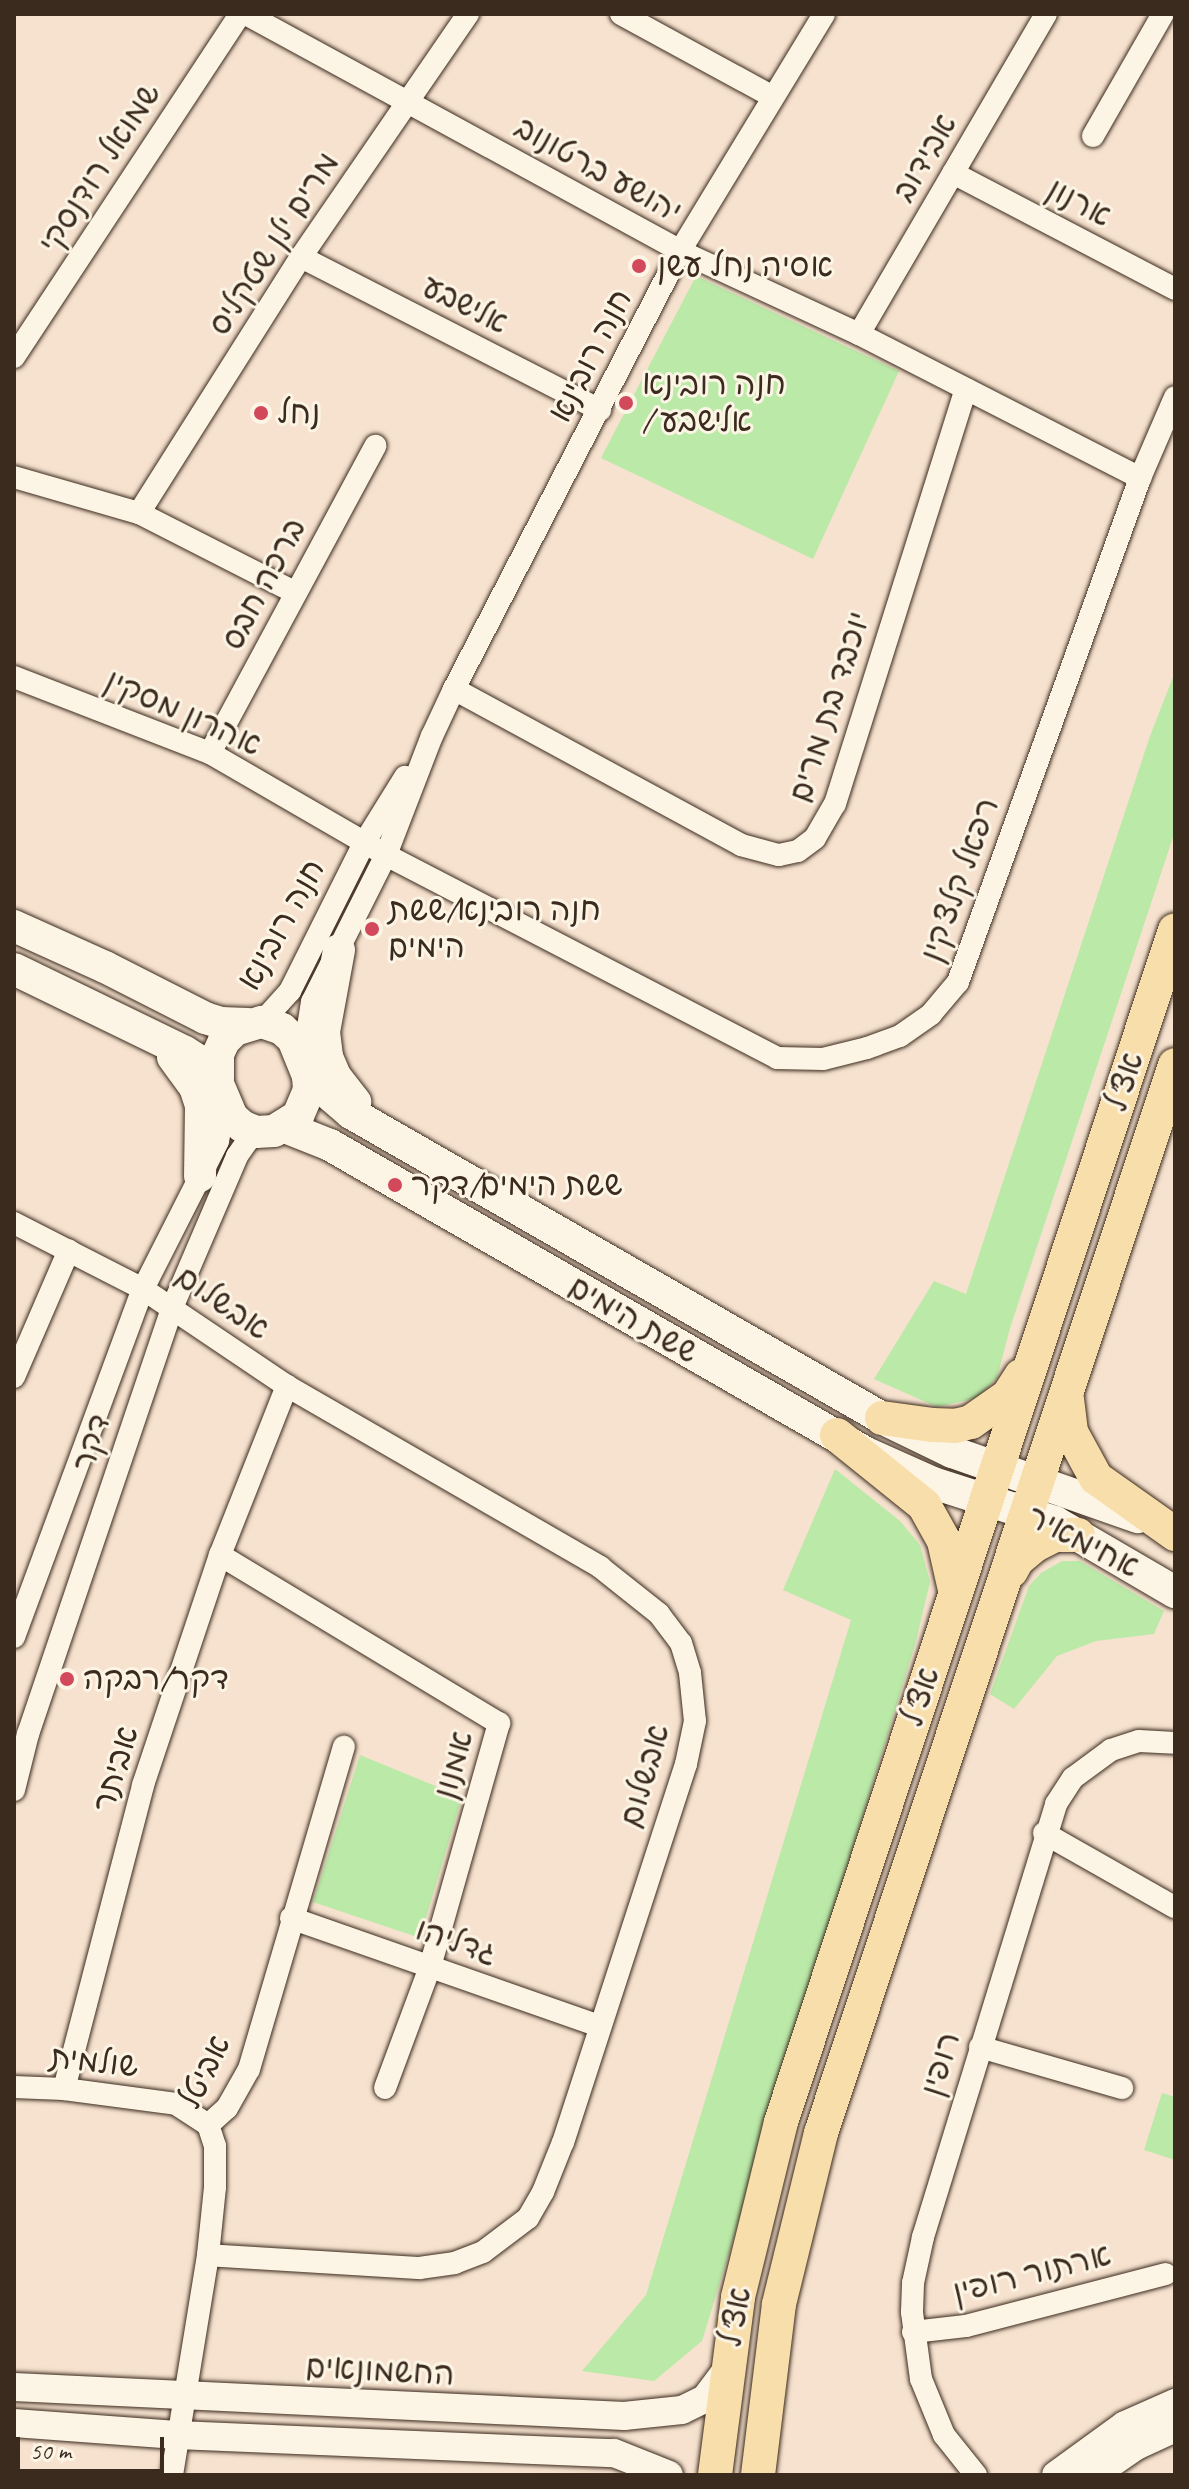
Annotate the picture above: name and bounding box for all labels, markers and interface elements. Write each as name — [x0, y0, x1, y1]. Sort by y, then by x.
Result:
street label: שמואל רודנסקי — [31, 76, 169, 260]
street label: אבידוב — [885, 107, 965, 209]
street label: יהושע ברטונוב — [508, 108, 688, 232]
street label: מרים ילן שטקליס — [200, 145, 348, 343]
street label: ארנון — [1040, 170, 1118, 236]
place label: אסיה נחל עשן — [657, 247, 833, 285]
marker: אסיה נחל עשן — [628, 255, 650, 277]
street label: אלישבע — [416, 267, 514, 343]
street label: חנה רובינא — [541, 283, 641, 429]
place label: חנה רובינא / אלישבע — [642, 366, 786, 441]
place label: נחל — [277, 394, 320, 432]
marker: חנה רובינא / אלישבע — [617, 394, 635, 412]
marker: נחל — [252, 404, 270, 422]
street label: ברכה חבס — [213, 512, 315, 656]
street label: יוכבד בת מרים — [781, 607, 879, 807]
street label: אהרון מסקין — [99, 661, 267, 765]
street label: רפאל קלצ'קין — [913, 793, 1007, 967]
street label: חנה רובינא — [230, 853, 334, 997]
place label: חנה רובינא/ששת הימים — [388, 892, 601, 967]
marker: חנה רובינא/ששת הימים — [363, 920, 381, 938]
street label: אצ"ל — [1097, 1048, 1153, 1116]
place label: ששת הימים/דקר — [411, 1166, 623, 1204]
marker: ששת הימים/דקר — [386, 1176, 404, 1194]
street label: אבשלום — [167, 1258, 277, 1348]
street label: ששת הימים — [562, 1268, 704, 1372]
street label: דקר — [64, 1409, 120, 1477]
street label: אחימאיר — [1020, 1497, 1146, 1587]
place label: דקר/רבקה — [83, 1660, 229, 1698]
street label: אצ"ל — [893, 1663, 949, 1731]
marker: דקר/רבקה — [58, 1670, 76, 1688]
street label: אבשלום — [612, 1720, 678, 1832]
street label: אביתר — [85, 1721, 147, 1817]
street label: אמנון — [426, 1726, 482, 1804]
street label: גדליהו — [410, 1910, 502, 1974]
street label: רופין — [913, 2027, 969, 2101]
street label: אביטל — [171, 2029, 239, 2115]
street label: שולמית — [48, 2038, 140, 2086]
street label: ארתור רופין — [949, 2236, 1115, 2312]
street label: אצ"ל — [712, 2284, 760, 2350]
street label: החשמונאים — [305, 2348, 455, 2394]
scale bar — [20, 2421, 168, 2471]
text: 50 m — [30, 2436, 71, 2466]

